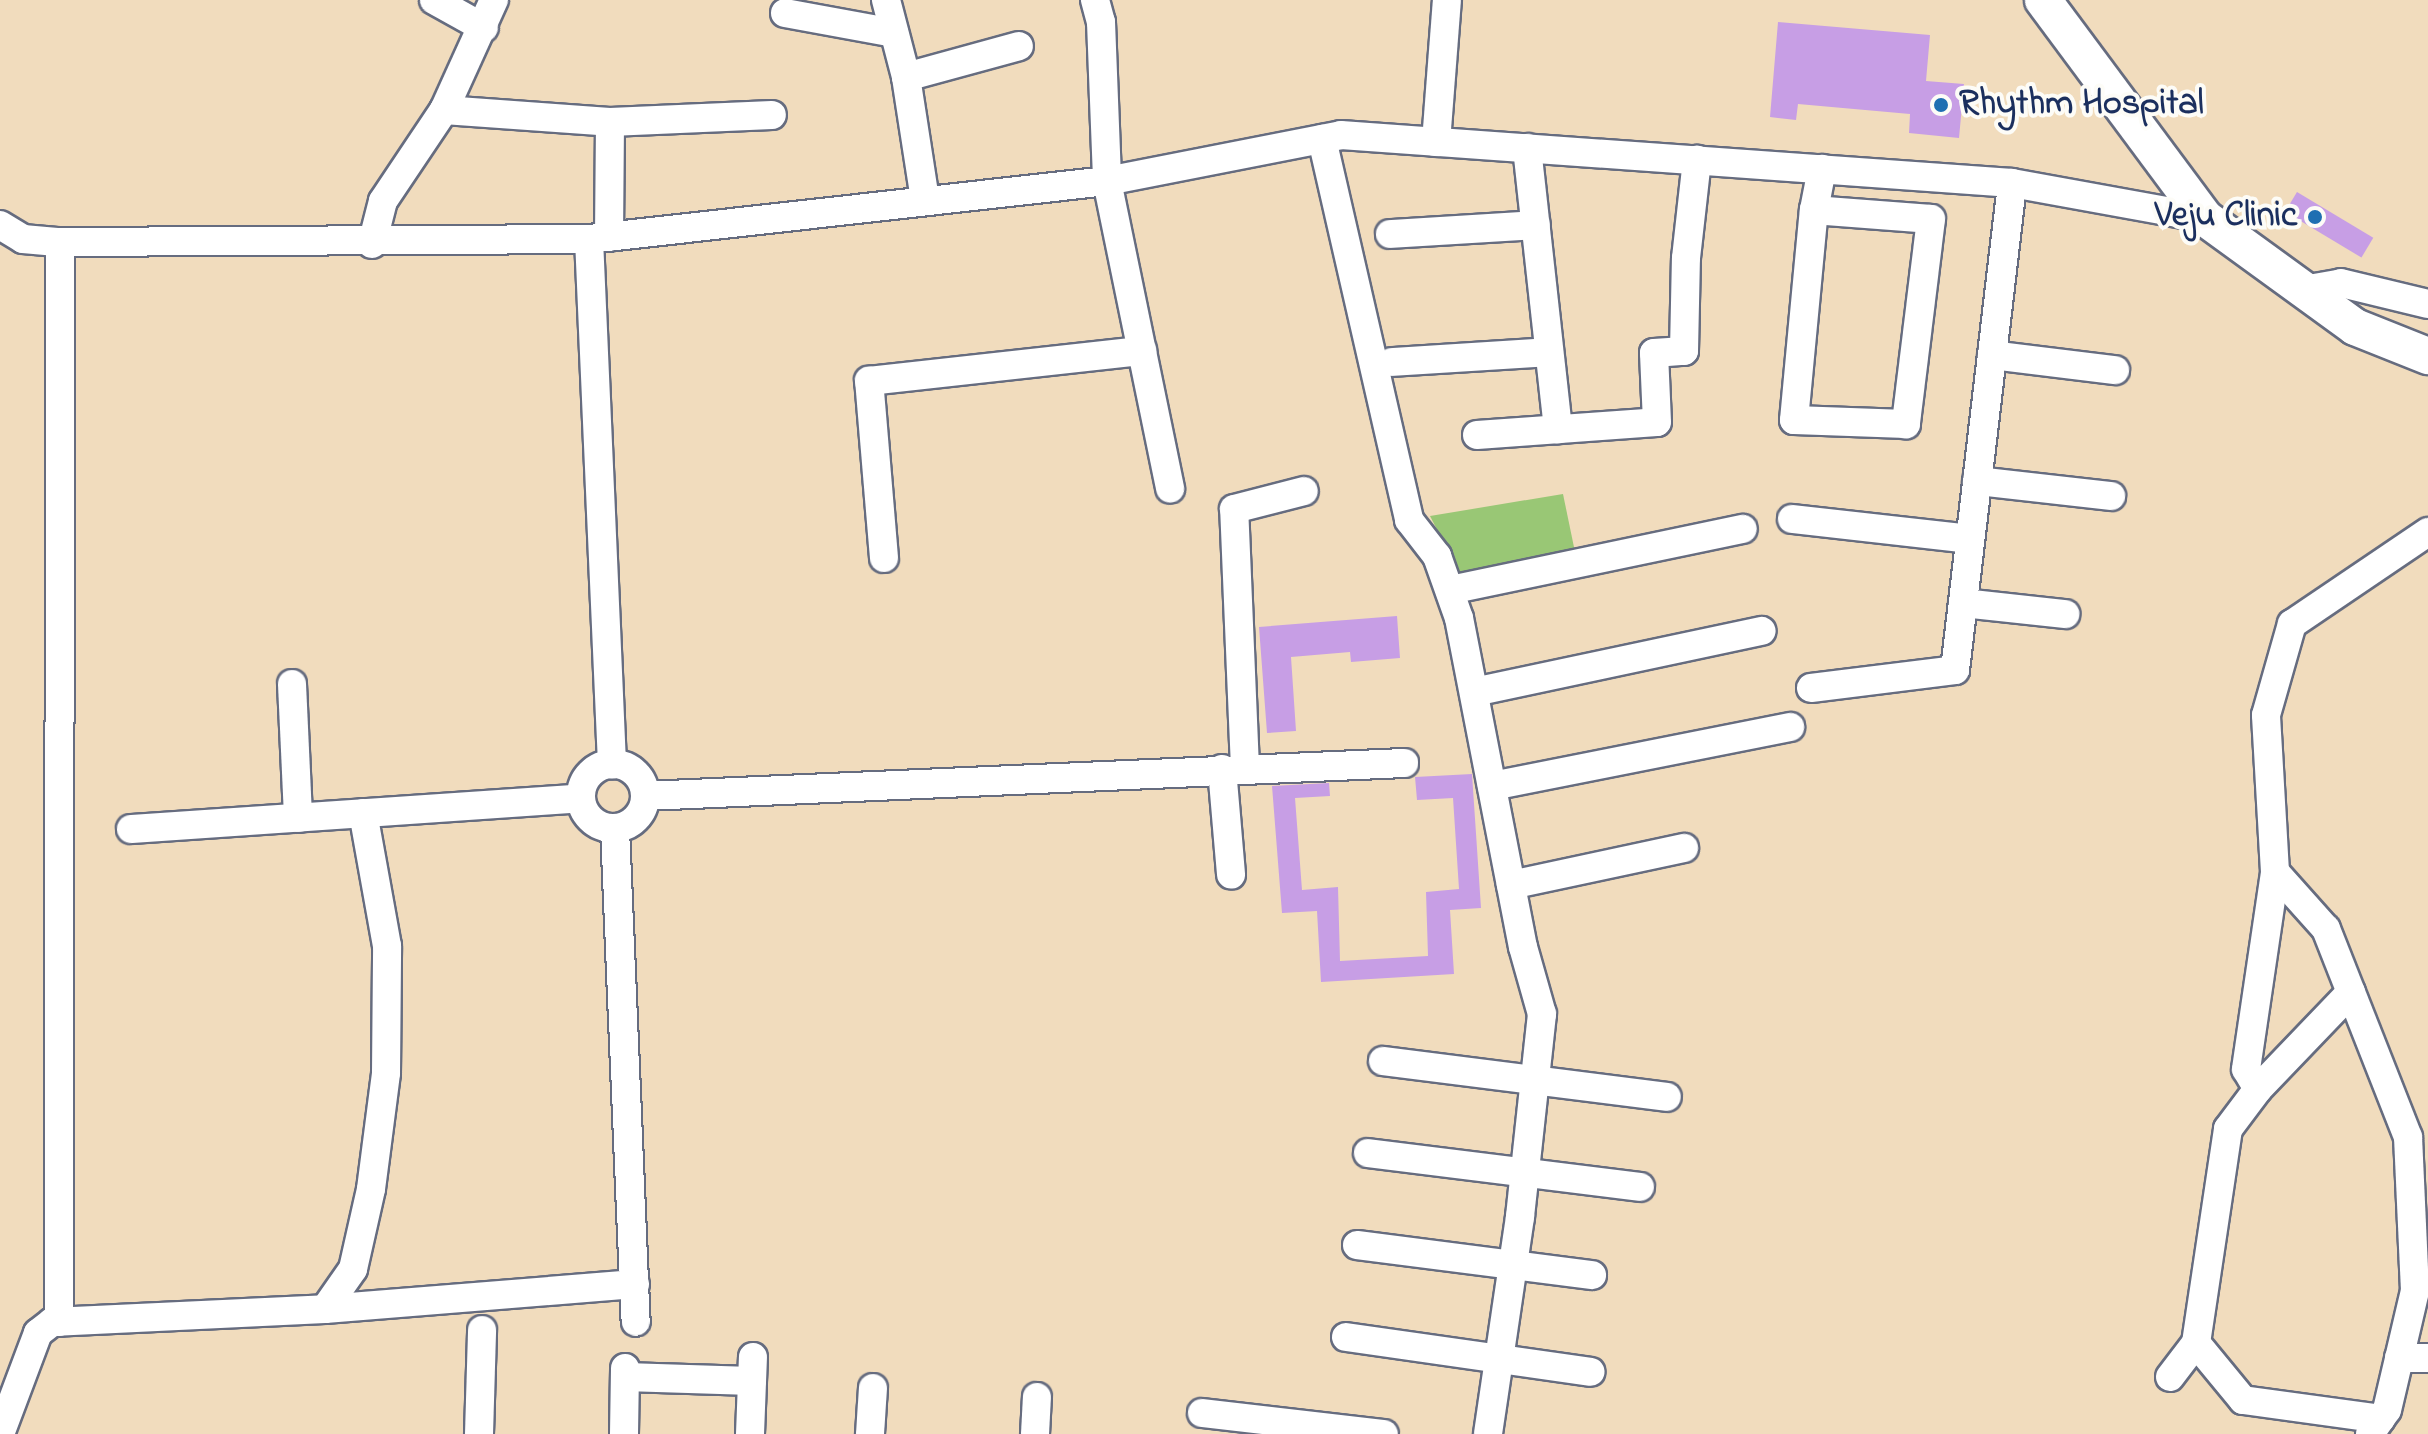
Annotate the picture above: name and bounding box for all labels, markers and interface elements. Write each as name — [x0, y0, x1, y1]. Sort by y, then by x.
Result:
place label: Rhythm Hospital — [1959, 83, 2204, 127]
marker: Rhythm Hospital — [1930, 94, 1952, 116]
place label: Veju Clinic — [2155, 195, 2297, 239]
marker: Veju Clinic — [2304, 206, 2326, 228]

